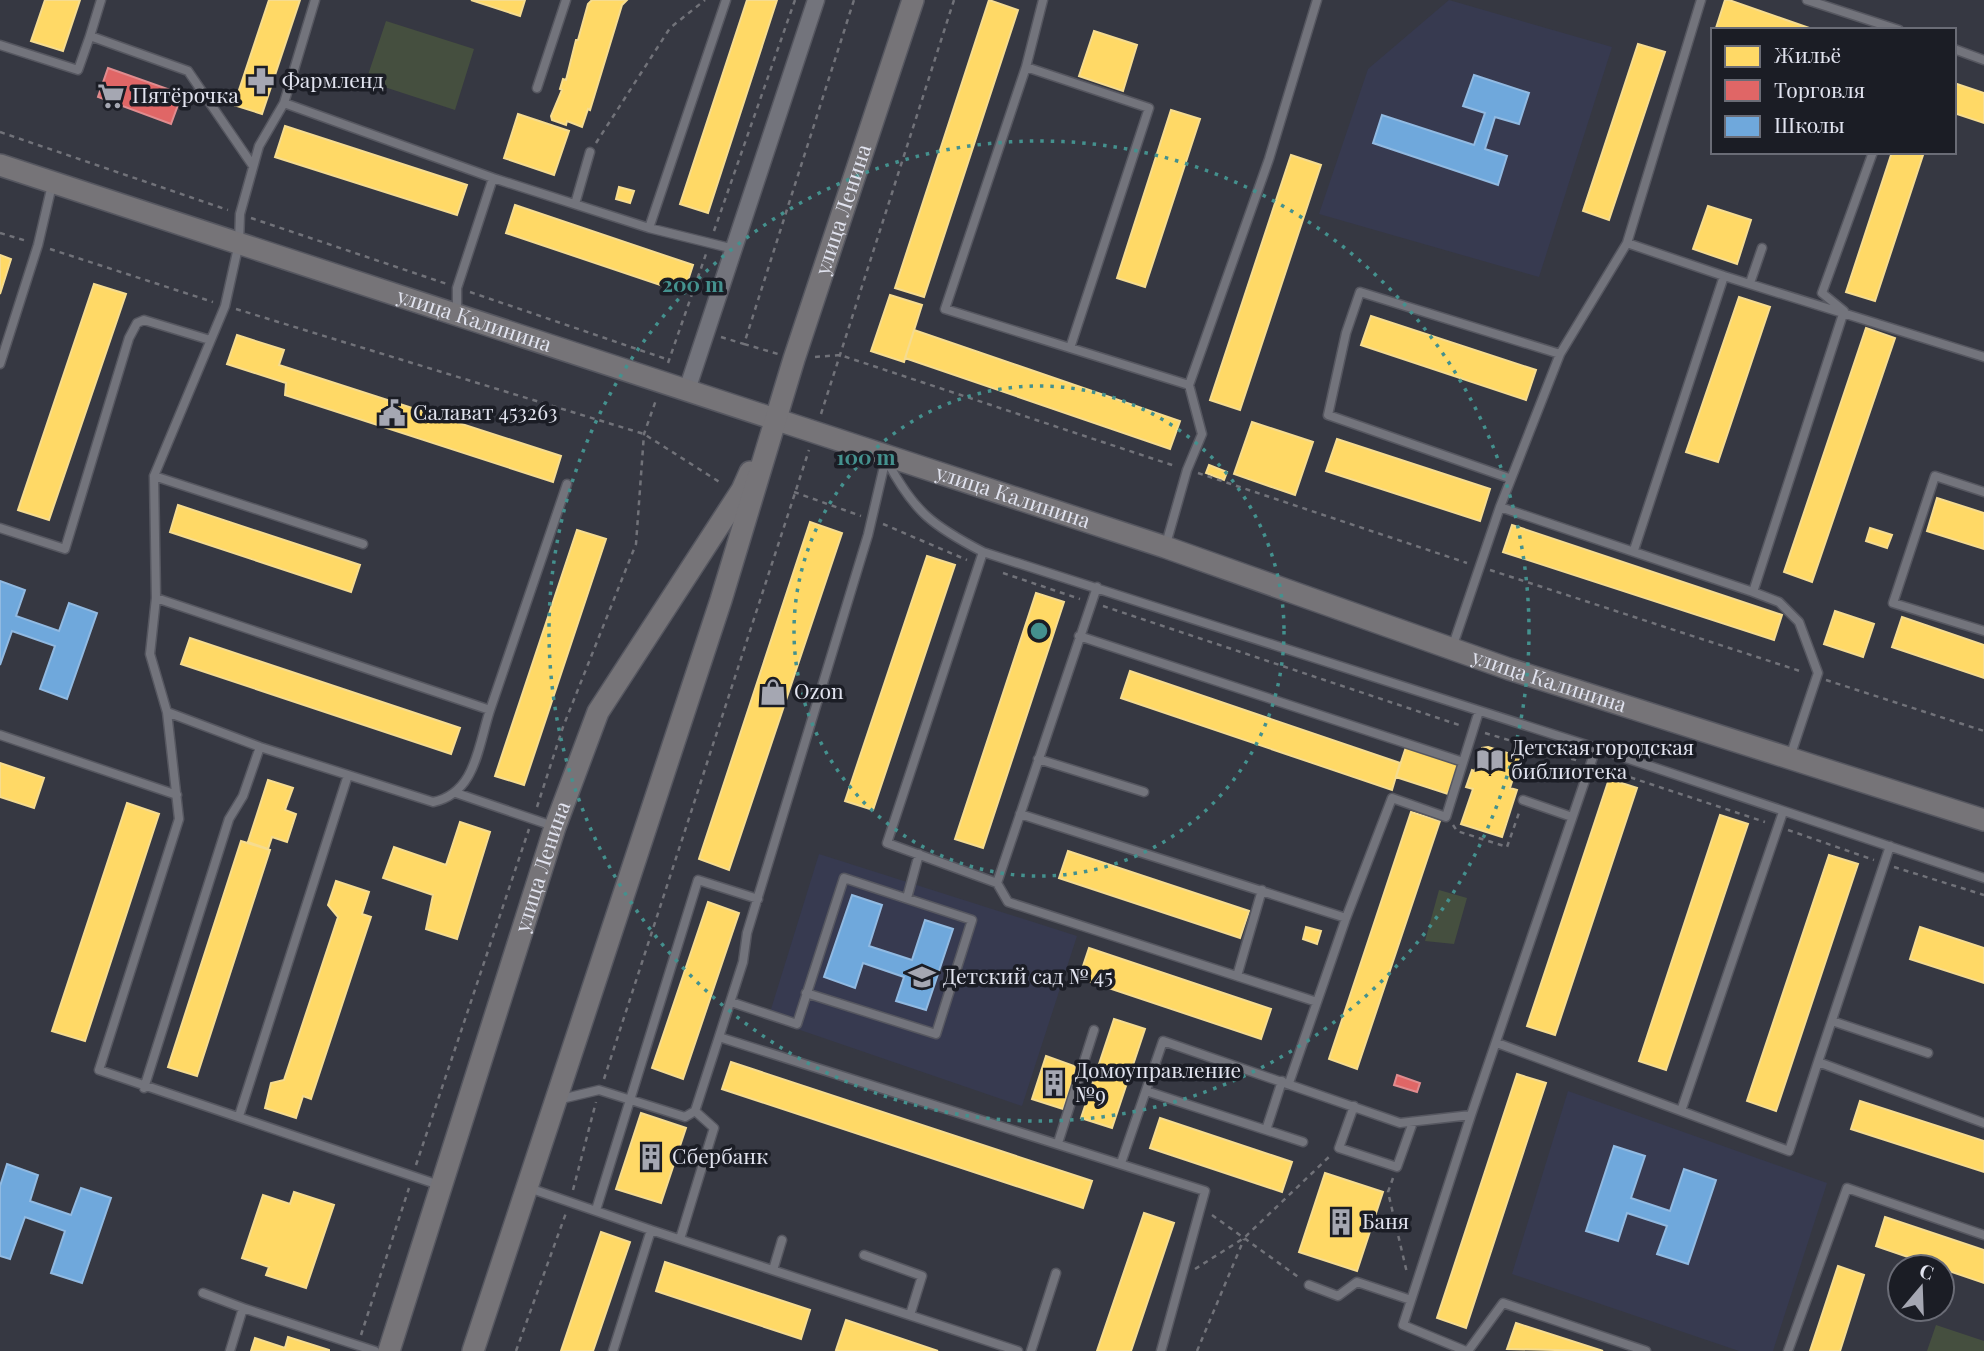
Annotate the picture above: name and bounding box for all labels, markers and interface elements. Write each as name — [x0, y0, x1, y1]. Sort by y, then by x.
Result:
legend — [1711, 28, 1956, 154]
text: Жильё — [1774, 40, 1841, 68]
place label: Фармленд — [282, 65, 384, 93]
pharmacy icon: Фармленд — [246, 66, 276, 96]
text: Торговля — [1774, 75, 1865, 103]
place label: Пятёрочка — [132, 80, 239, 108]
supermarket icon: Пятёрочка — [96, 81, 126, 111]
text: Школы — [1774, 110, 1845, 138]
street label: улица Ленина — [807, 140, 876, 279]
text: 200 m — [662, 269, 724, 297]
street label: улица Калинина — [393, 280, 556, 357]
place label: Салават 453263 — [413, 397, 557, 425]
public building icon: Салават 453263 — [377, 398, 407, 428]
text: 100 m — [836, 442, 896, 470]
street label: улица Калинина — [932, 457, 1095, 534]
centre of rings — [1027, 619, 1051, 643]
street label: улица Калинина — [1468, 641, 1631, 718]
place label: Ozon — [794, 676, 844, 704]
shop icon: Ozon — [758, 677, 788, 707]
place label: Детская городская библиотека — [1511, 732, 1694, 784]
library icon: Детская городская библиотека — [1475, 745, 1505, 775]
street label: улица Ленина — [506, 796, 576, 936]
place label: Детский сад № 45 — [943, 961, 1113, 989]
school or university icon: Детский сад № 45 — [907, 962, 937, 992]
place label: Домоуправление №9 — [1075, 1055, 1241, 1107]
building icon: Домоуправление №9 — [1039, 1068, 1069, 1098]
place label: Сбербанк — [672, 1141, 768, 1169]
building icon: Сбербанк — [636, 1142, 666, 1172]
place label: Баня — [1362, 1206, 1409, 1234]
building icon: Баня — [1326, 1207, 1356, 1237]
north arrow — [1886, 1253, 1956, 1323]
text: С — [1916, 1257, 1937, 1285]

